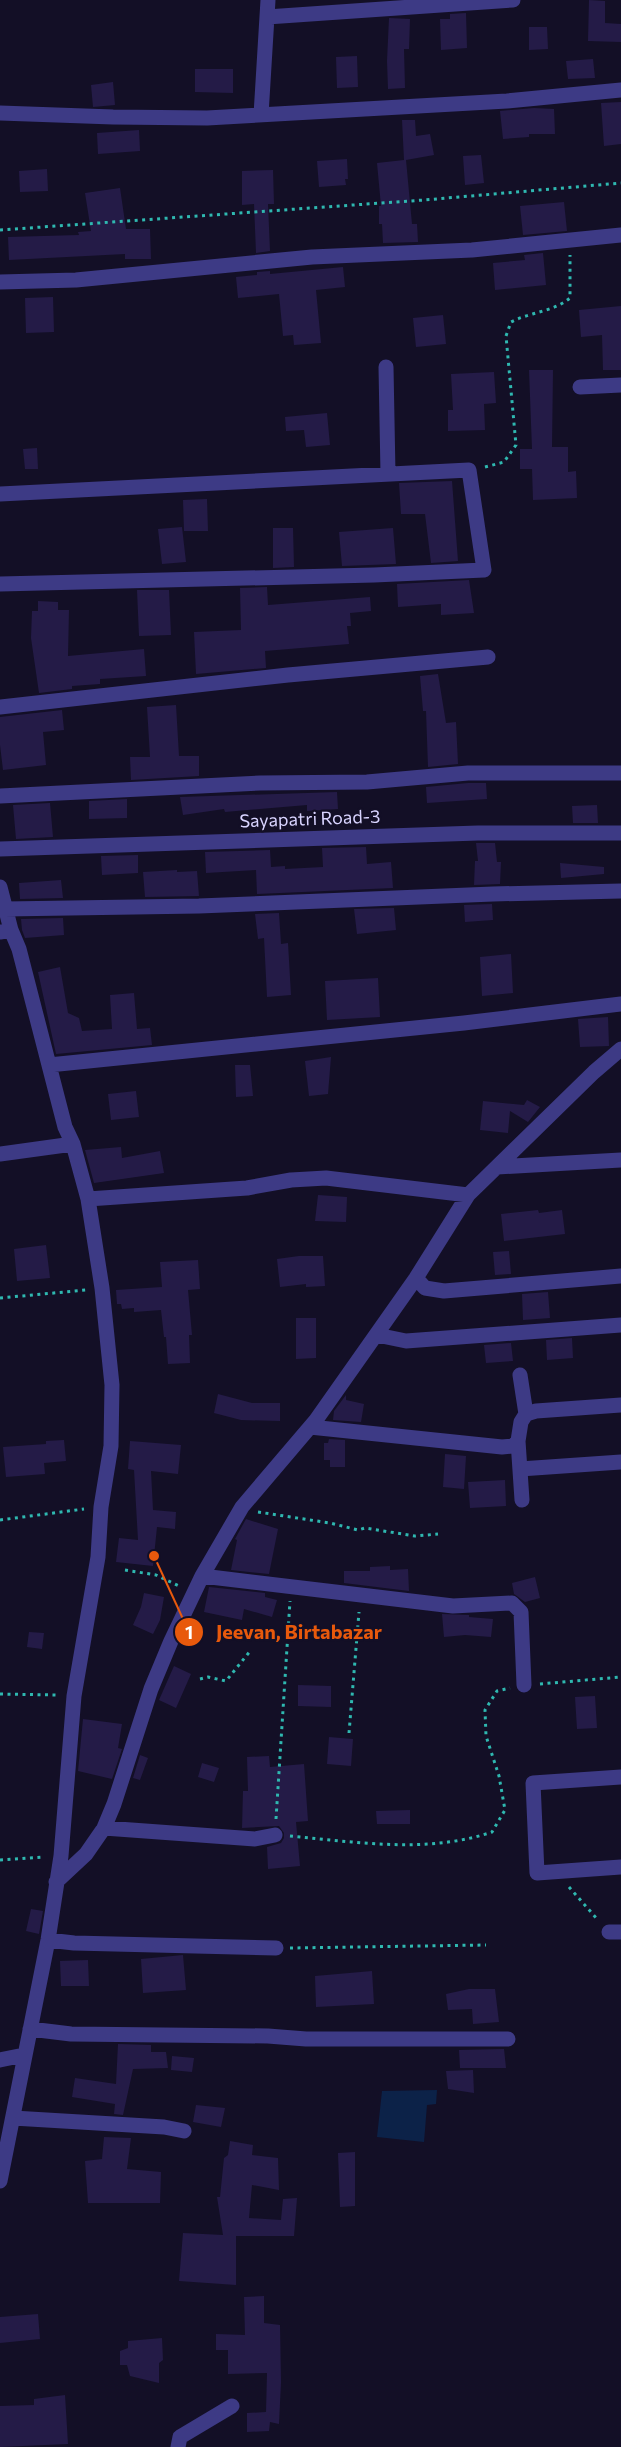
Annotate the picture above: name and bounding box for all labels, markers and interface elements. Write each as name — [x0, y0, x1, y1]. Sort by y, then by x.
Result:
street label: Sayapatri Road-3 — [239, 805, 381, 831]
callout: Jeevan, Birtabazar — [174, 1613, 395, 1651]
text: Jeevan, Birtabazar — [216, 1619, 382, 1643]
text: 1 — [185, 1621, 193, 1643]

